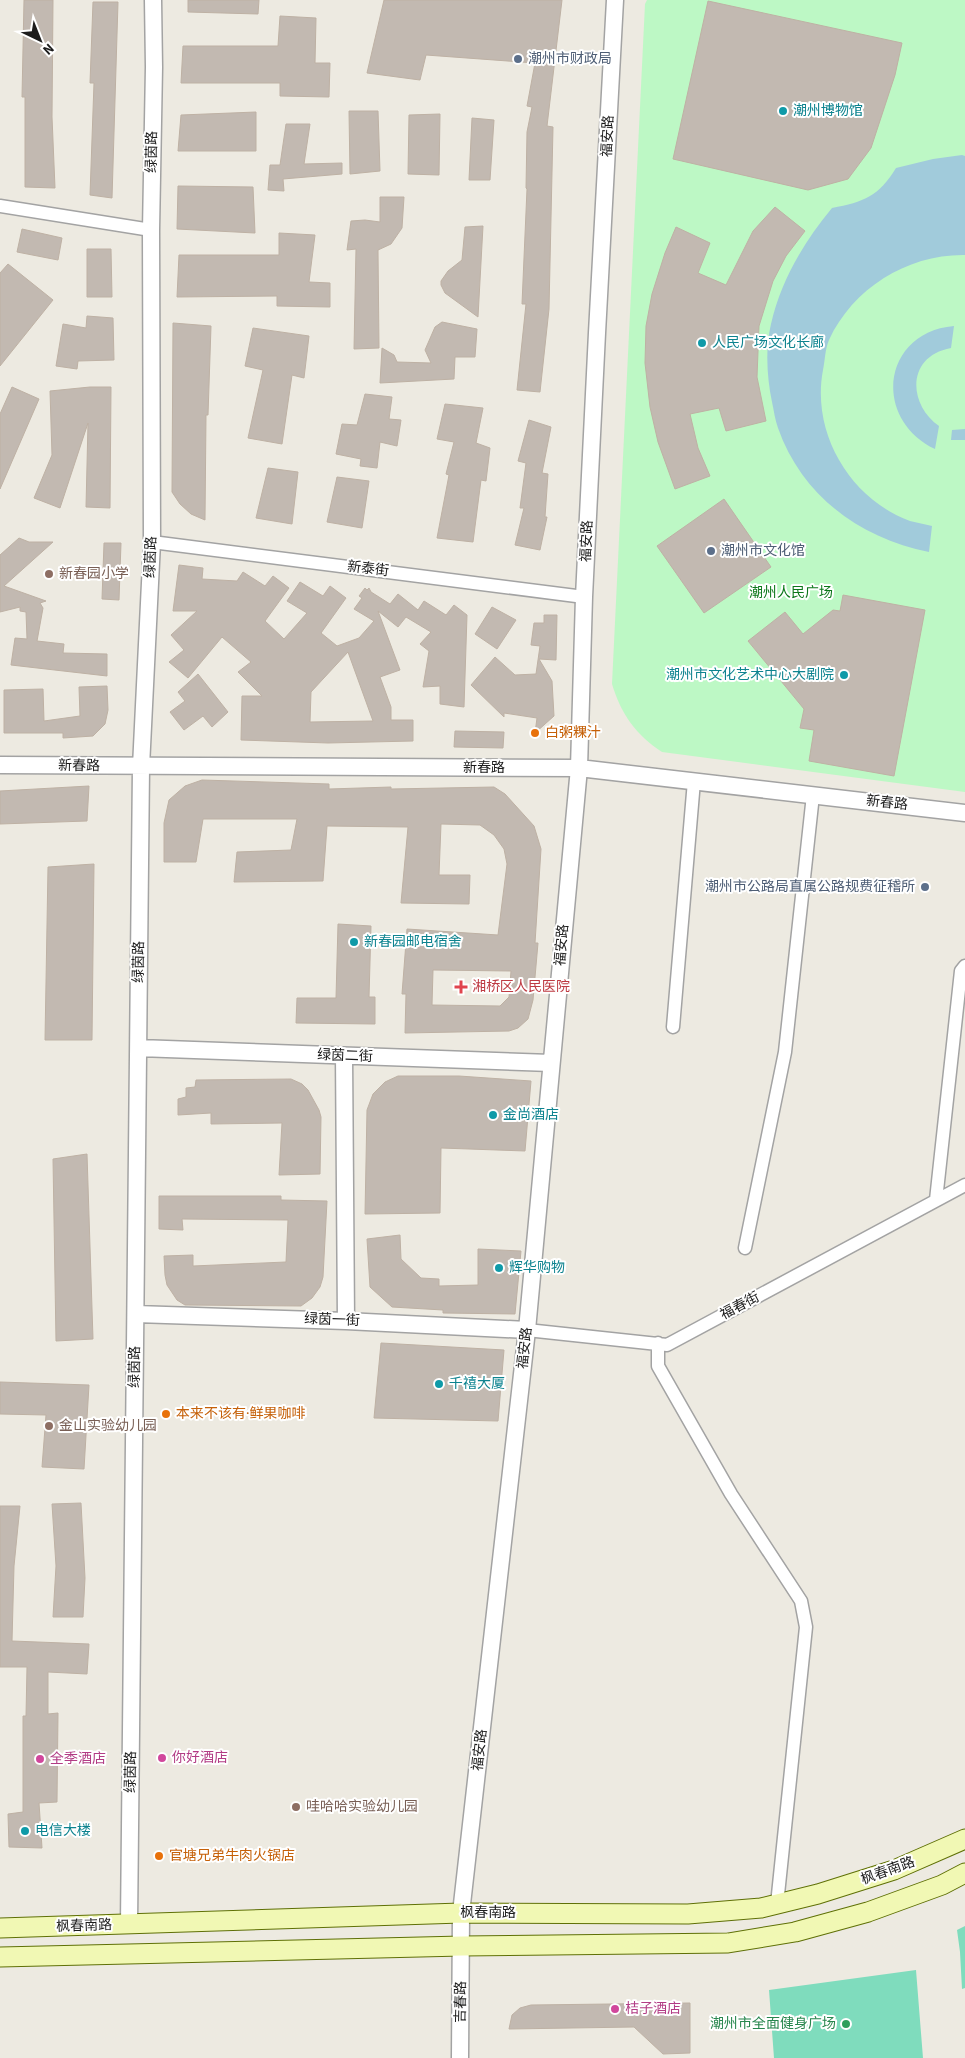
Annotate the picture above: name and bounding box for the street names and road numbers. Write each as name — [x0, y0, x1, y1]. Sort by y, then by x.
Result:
street label: 福安路 — [597, 115, 619, 157]
street label: 绿茵路 — [142, 131, 162, 173]
street label: 福安路 — [576, 520, 598, 562]
street label: 绿茵路 — [140, 536, 162, 578]
street label: 新泰街 — [346, 557, 390, 581]
street label: 新春路 — [58, 756, 100, 776]
street label: 新春路 — [463, 758, 505, 778]
street label: 新春路 — [865, 791, 909, 815]
street label: 福安路 — [550, 923, 574, 967]
street label: 绿茵路 — [129, 941, 149, 983]
street label: 绿茵二街 — [317, 1045, 373, 1067]
street label: 福春街 — [717, 1287, 763, 1325]
street label: 绿茵一街 — [304, 1309, 360, 1331]
street label: 福安路 — [513, 1326, 537, 1370]
street label: 绿茵路 — [125, 1346, 145, 1388]
street label: 福安路 — [468, 1728, 492, 1772]
street label: 绿茵路 — [121, 1751, 141, 1793]
street label: 枫春南路 — [858, 1852, 918, 1890]
street label: 枫春南路 — [460, 1903, 516, 1923]
street label: 枫春南路 — [56, 1915, 112, 1937]
street label: 吉春路 — [451, 1981, 471, 2023]

